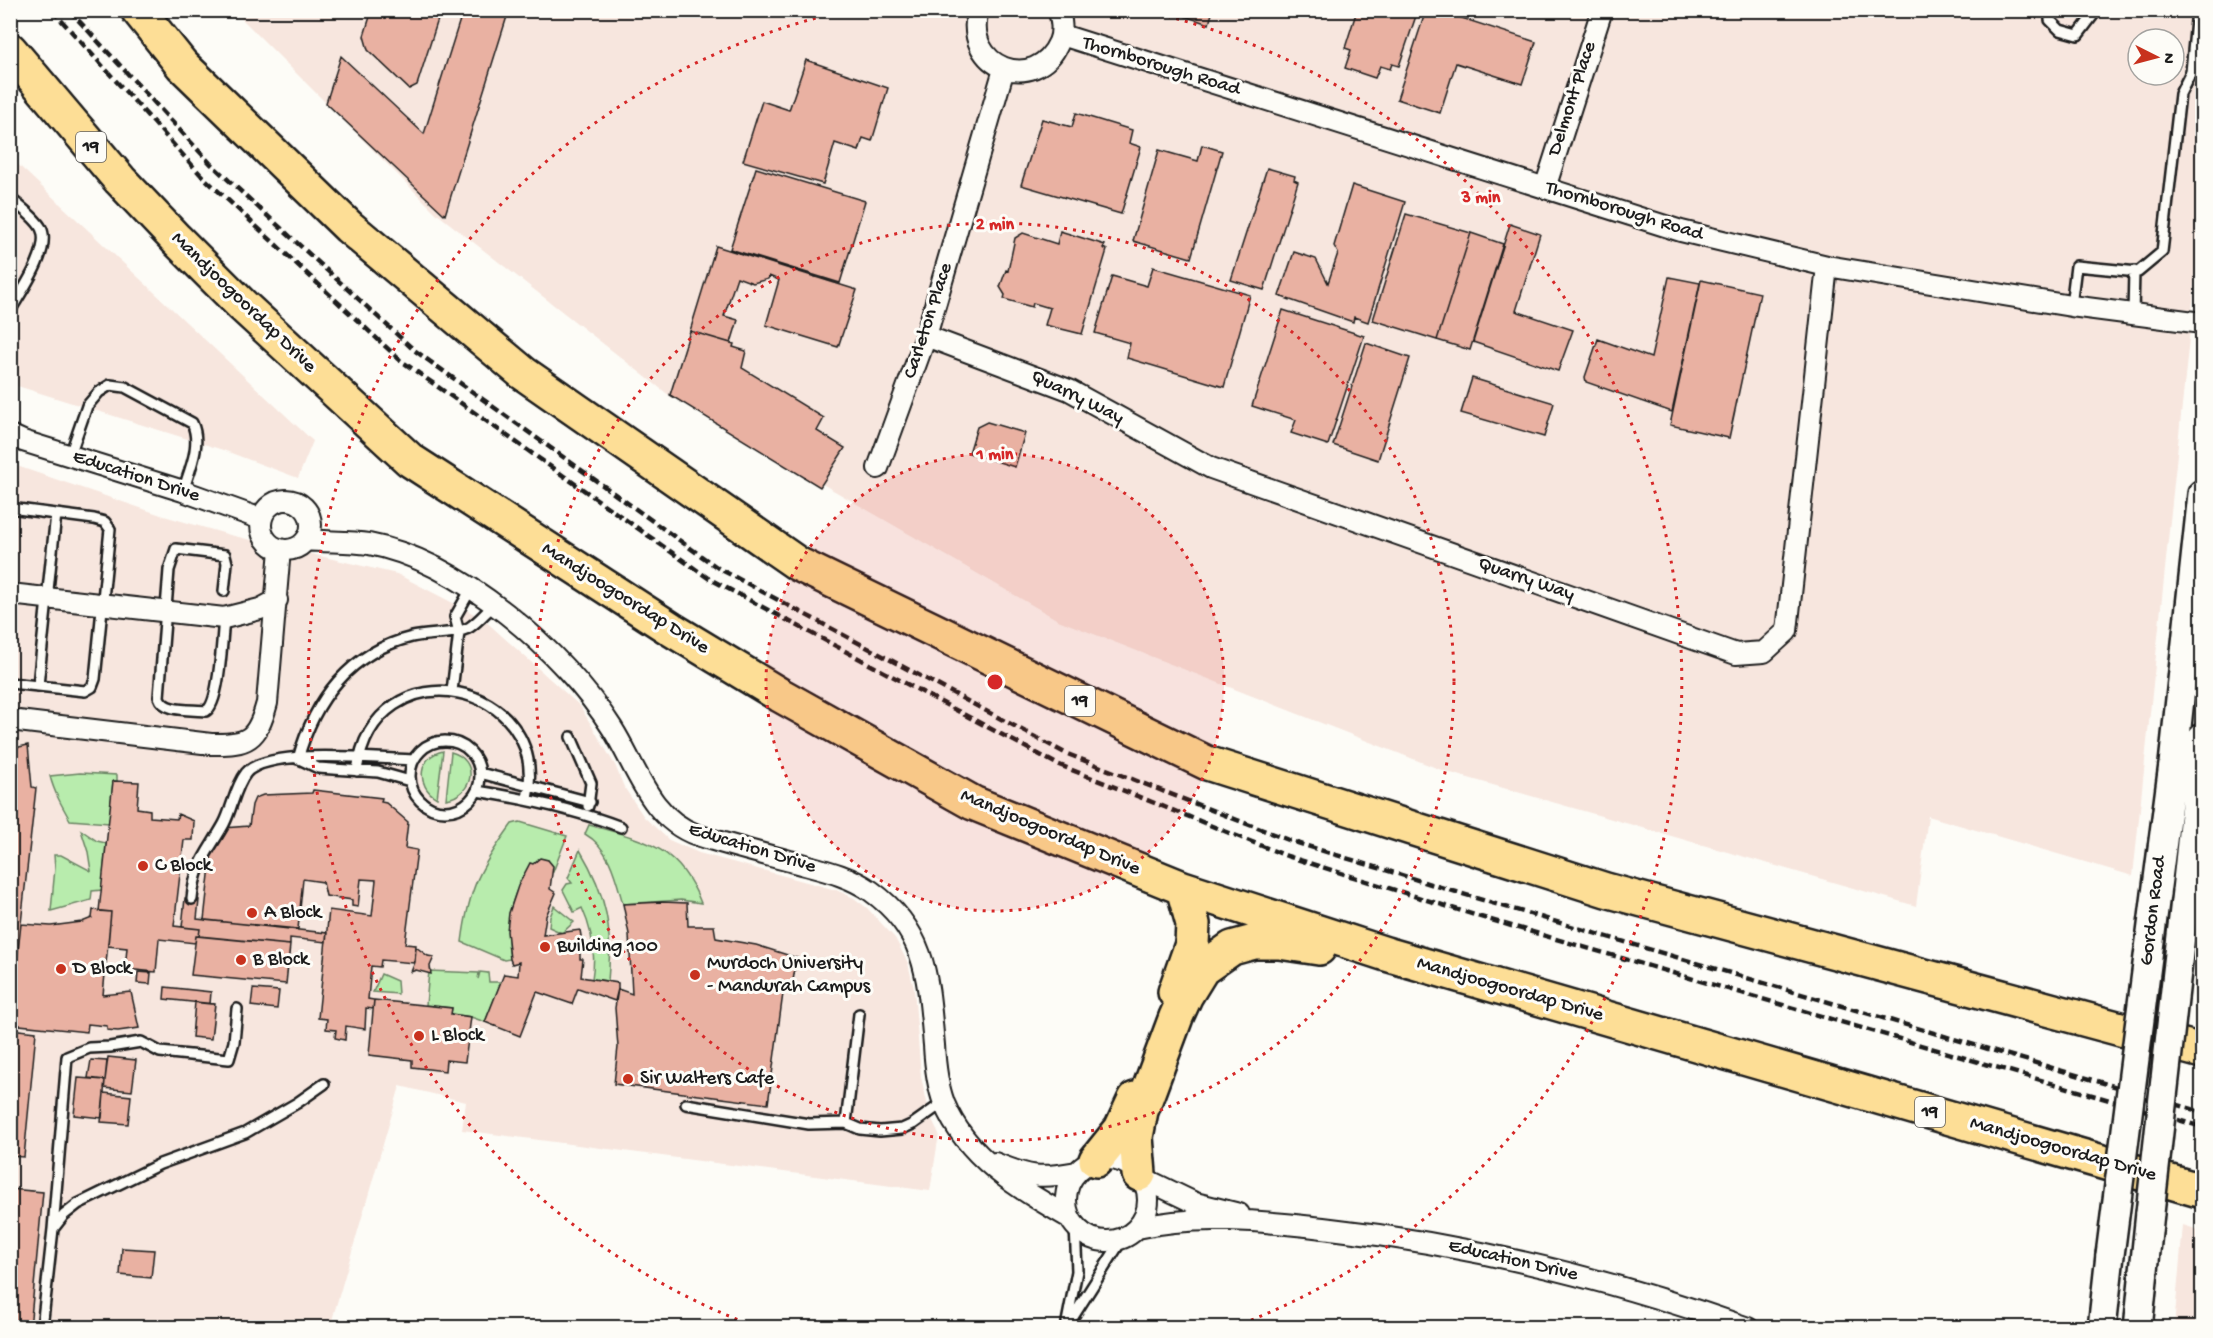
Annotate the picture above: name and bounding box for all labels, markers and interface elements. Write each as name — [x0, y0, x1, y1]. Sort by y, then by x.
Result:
north arrow — [2126, 27, 2186, 87]
street label: Thornborough Road — [1078, 32, 1245, 103]
street label: Delmont Place — [1543, 39, 1602, 161]
text: N — [2157, 52, 2177, 65]
road number: 19 — [76, 132, 106, 162]
street label: Thornborough Road — [1541, 177, 1708, 248]
text: 3 min — [1461, 188, 1501, 209]
text: 2 min — [976, 215, 1015, 236]
street label: Mandjoogoordap Drive — [166, 228, 321, 379]
street label: Carleton Place — [899, 260, 959, 382]
street label: Quarry Way — [1027, 366, 1127, 430]
text: 1 min — [976, 445, 1014, 466]
street label: Education Drive — [70, 446, 203, 509]
street label: Mandjoogoordap Drive — [537, 538, 714, 660]
street label: Quarry Way — [1475, 553, 1577, 607]
centre of rings — [985, 672, 1005, 692]
road number: 19 — [1065, 686, 1095, 716]
street label: Mandjoogoordap Drive — [957, 785, 1144, 882]
street label: Education Drive — [685, 819, 819, 880]
street label: Gordon Road — [2136, 853, 2172, 967]
place label: C Block — [155, 855, 213, 878]
marker: C Block — [136, 859, 150, 873]
place label: A Block — [264, 902, 323, 925]
marker: A Block — [245, 906, 259, 920]
place label: Building 100 — [556, 936, 658, 959]
marker: Building 100 — [538, 940, 552, 954]
place label: B Block — [252, 949, 311, 972]
street label: Mandjoogoordap Drive — [1414, 952, 1607, 1028]
marker: B Block — [234, 953, 248, 967]
place label: Murdoch University - Mandurah Campus — [707, 953, 871, 999]
place label: D Block — [71, 958, 134, 981]
marker: D Block — [54, 962, 68, 976]
marker: Murdoch University - Mandurah Campus — [688, 968, 702, 982]
place label: L Block — [431, 1025, 486, 1048]
marker: L Block — [412, 1029, 426, 1043]
place label: Sir Walters Cafe — [640, 1068, 775, 1091]
marker: Sir Walters Cafe — [621, 1072, 635, 1086]
road number: 19 — [1915, 1097, 1945, 1127]
street label: Mandjoogoordap Drive — [1967, 1112, 2160, 1188]
street label: Education Drive — [1446, 1235, 1581, 1287]

